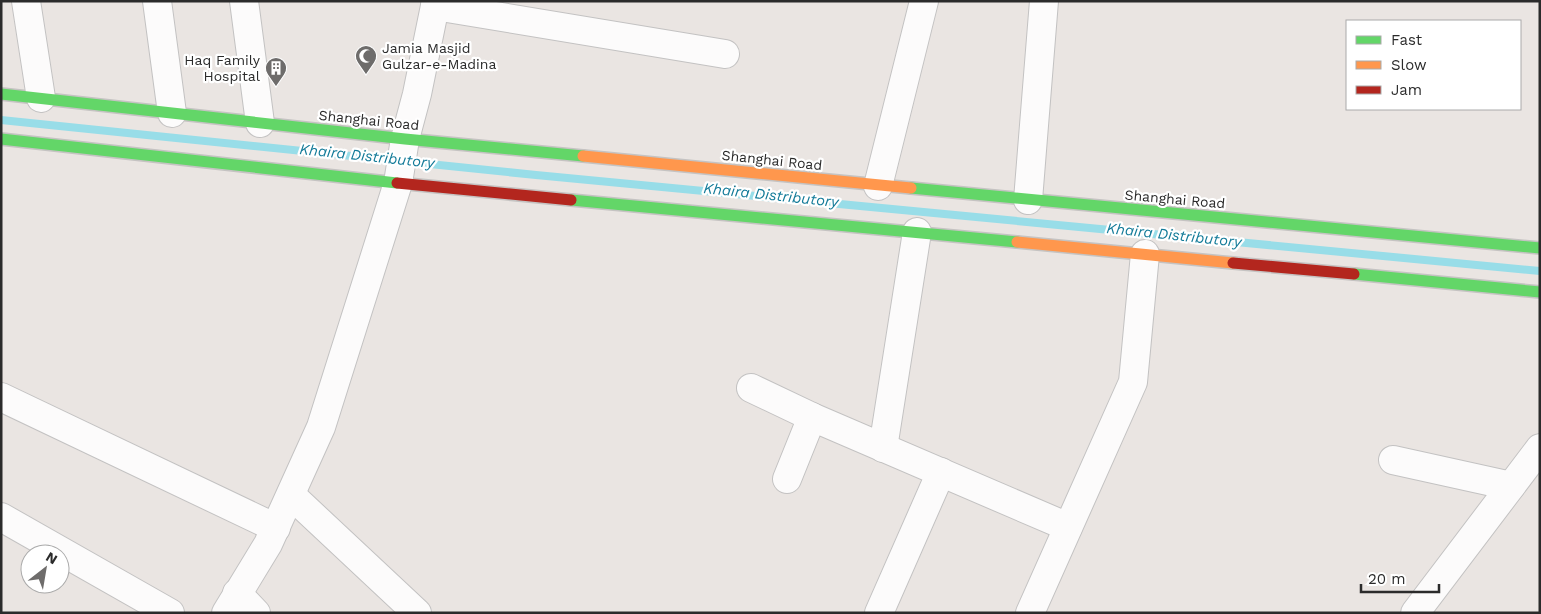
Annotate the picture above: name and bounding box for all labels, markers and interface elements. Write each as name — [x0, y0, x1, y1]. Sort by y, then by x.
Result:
legend — [1346, 20, 1521, 110]
text: Fast — [1391, 31, 1423, 49]
place label: Jamia Masjid Gulzar-e-Madina — [382, 40, 496, 72]
mosque icon: Jamia Masjid Gulzar-e-Madina — [354, 44, 378, 75]
place label: Haq Family Hospital — [184, 52, 261, 84]
building icon: Haq Family Hospital — [264, 56, 288, 87]
text: Slow — [1391, 56, 1427, 74]
text: Jam — [1391, 81, 1422, 99]
street label: Shanghai Road — [318, 107, 420, 133]
water label: Khaira Distributory — [299, 140, 437, 172]
street label: Shanghai Road — [721, 147, 823, 173]
water label: Khaira Distributory — [703, 179, 841, 211]
street label: Shanghai Road — [1124, 187, 1226, 211]
water label: Khaira Distributory — [1106, 219, 1244, 251]
north arrow — [20, 544, 70, 594]
text: N — [43, 548, 60, 567]
scale bar — [1361, 562, 1438, 594]
text: 20 m — [1368, 570, 1406, 588]

